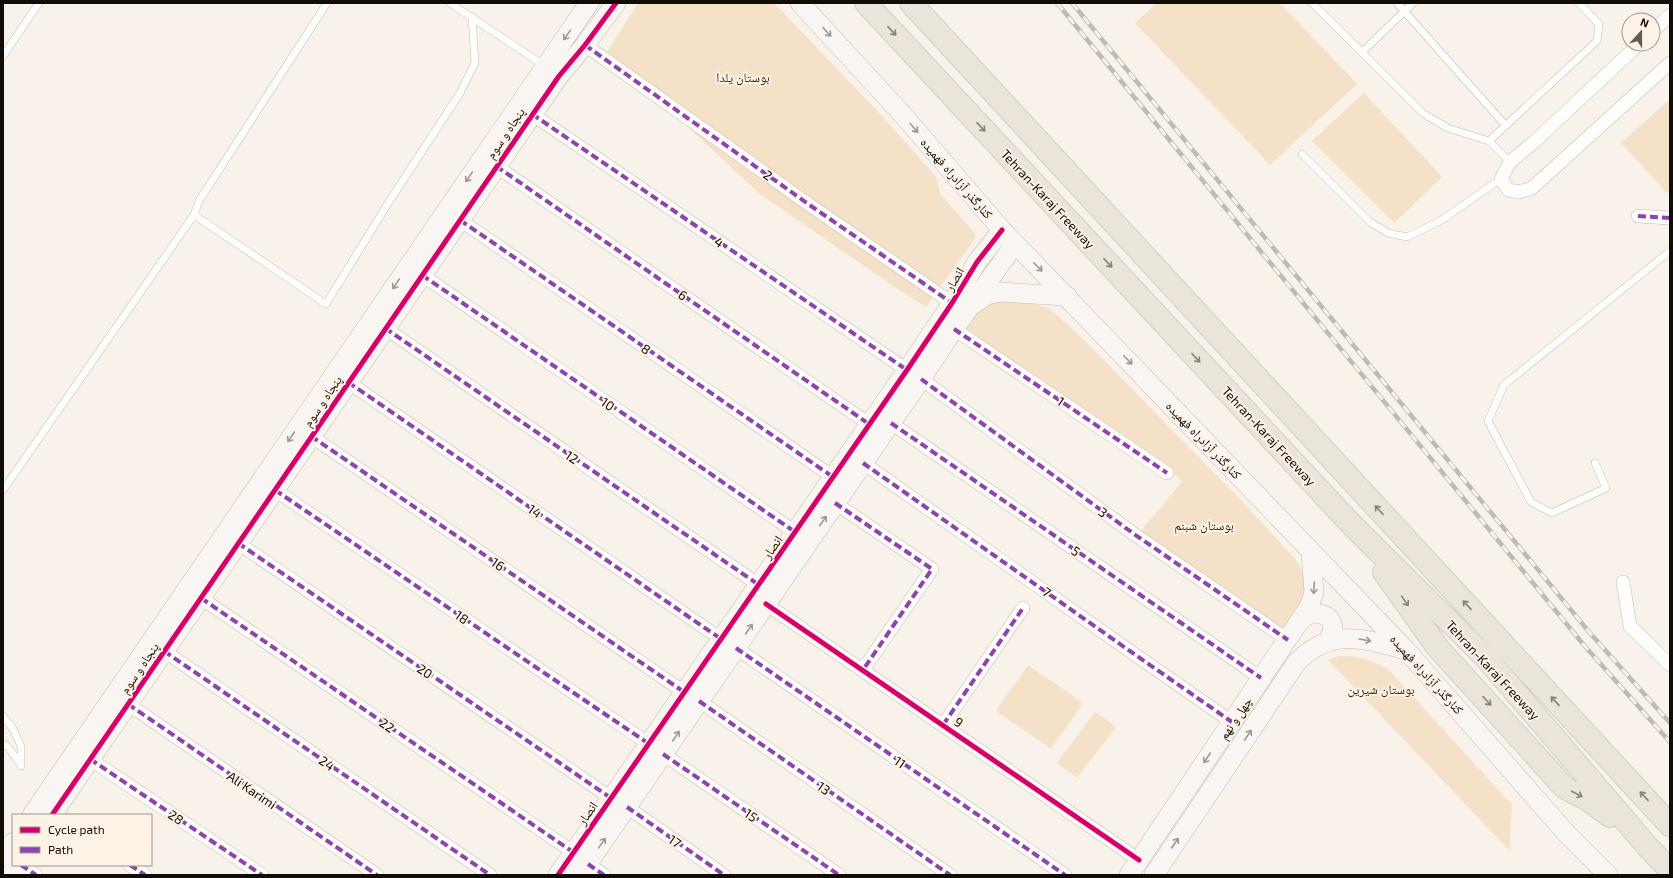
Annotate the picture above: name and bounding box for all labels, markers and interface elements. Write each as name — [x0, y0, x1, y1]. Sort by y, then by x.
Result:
north arrow — [1621, 12, 1661, 52]
text: N — [1639, 15, 1651, 30]
one-way arrow — [888, 26, 897, 37]
one-way arrow — [822, 27, 831, 37]
one-way arrow — [563, 29, 571, 40]
park label: بوستان یلدا — [716, 69, 770, 86]
street label: پنجاه و سوم — [482, 104, 529, 162]
one-way arrow — [976, 121, 985, 131]
one-way arrow — [909, 123, 918, 133]
street label: کنارگذر آزادراه فهمیده — [917, 134, 997, 223]
street label: Tehran-Karaj Freeway — [998, 146, 1098, 252]
street label: 2 — [760, 166, 776, 184]
one-way arrow — [465, 171, 473, 182]
street label: 4 — [711, 233, 727, 251]
one-way arrow — [1103, 258, 1112, 268]
one-way arrow — [1033, 262, 1043, 272]
street label: انصار — [940, 264, 968, 295]
one-way arrow — [392, 278, 400, 289]
street label: 6 — [675, 286, 691, 304]
street label: 8 — [638, 340, 654, 358]
one-way arrow — [1191, 353, 1201, 363]
one-way arrow — [1123, 355, 1133, 365]
street label: پنجاه و سوم — [299, 372, 346, 430]
street label: Tehran-Karaj Freeway — [1219, 383, 1319, 489]
street label: 1 — [1054, 393, 1068, 409]
street label: 10 — [598, 394, 618, 414]
street label: کنارگذر آزادراه فهمیده — [1162, 398, 1246, 483]
one-way arrow — [286, 432, 295, 443]
street label: 12 — [562, 447, 582, 467]
street label: 14 — [525, 501, 545, 521]
street label: 3 — [1095, 503, 1111, 521]
one-way arrow — [1374, 505, 1384, 515]
one-way arrow — [819, 516, 827, 527]
park label: بوستان شبنم — [1174, 517, 1234, 534]
street label: انصار — [758, 532, 787, 563]
street label: 5 — [1069, 542, 1083, 560]
street label: 16 — [488, 554, 508, 574]
one-way arrow — [1310, 581, 1317, 594]
street label: 7 — [1040, 584, 1055, 601]
one-way arrow — [1401, 595, 1409, 606]
one-way arrow — [1462, 600, 1472, 610]
street label: 18 — [452, 607, 472, 627]
street label: Tehran-Karaj Freeway — [1443, 617, 1543, 723]
one-way arrow — [745, 623, 753, 634]
street label: کنارگذر آزادراه فهمیده — [1386, 631, 1467, 718]
one-way arrow — [1358, 636, 1371, 644]
street label: پنجاه و سوم — [116, 639, 163, 697]
street label: 20 — [414, 660, 436, 682]
park label: بوستان شیرین — [1347, 681, 1415, 698]
street label: چهل و نهم — [1215, 694, 1256, 743]
one-way arrow — [1482, 696, 1491, 707]
one-way arrow — [1551, 696, 1560, 706]
street label: 9 — [951, 713, 967, 731]
street label: 22 — [376, 714, 398, 736]
one-way arrow — [672, 730, 680, 741]
one-way arrow — [1244, 730, 1252, 741]
street label: 24 — [316, 752, 338, 774]
street label: 11 — [891, 752, 909, 772]
one-way arrow — [1203, 752, 1211, 764]
street label: Ali Karimi — [224, 768, 280, 812]
street label: 13 — [814, 778, 834, 798]
one-way arrow — [1571, 791, 1583, 798]
one-way arrow — [1639, 791, 1648, 801]
street label: انصار — [573, 798, 602, 829]
street label: 15 — [741, 805, 761, 825]
street label: 28 — [165, 806, 187, 828]
legend — [12, 814, 152, 866]
text: Cycle path — [48, 822, 105, 836]
street label: 17 — [666, 831, 685, 851]
one-way arrow — [1171, 837, 1180, 848]
one-way arrow — [598, 838, 606, 849]
text: Path — [48, 842, 73, 856]

